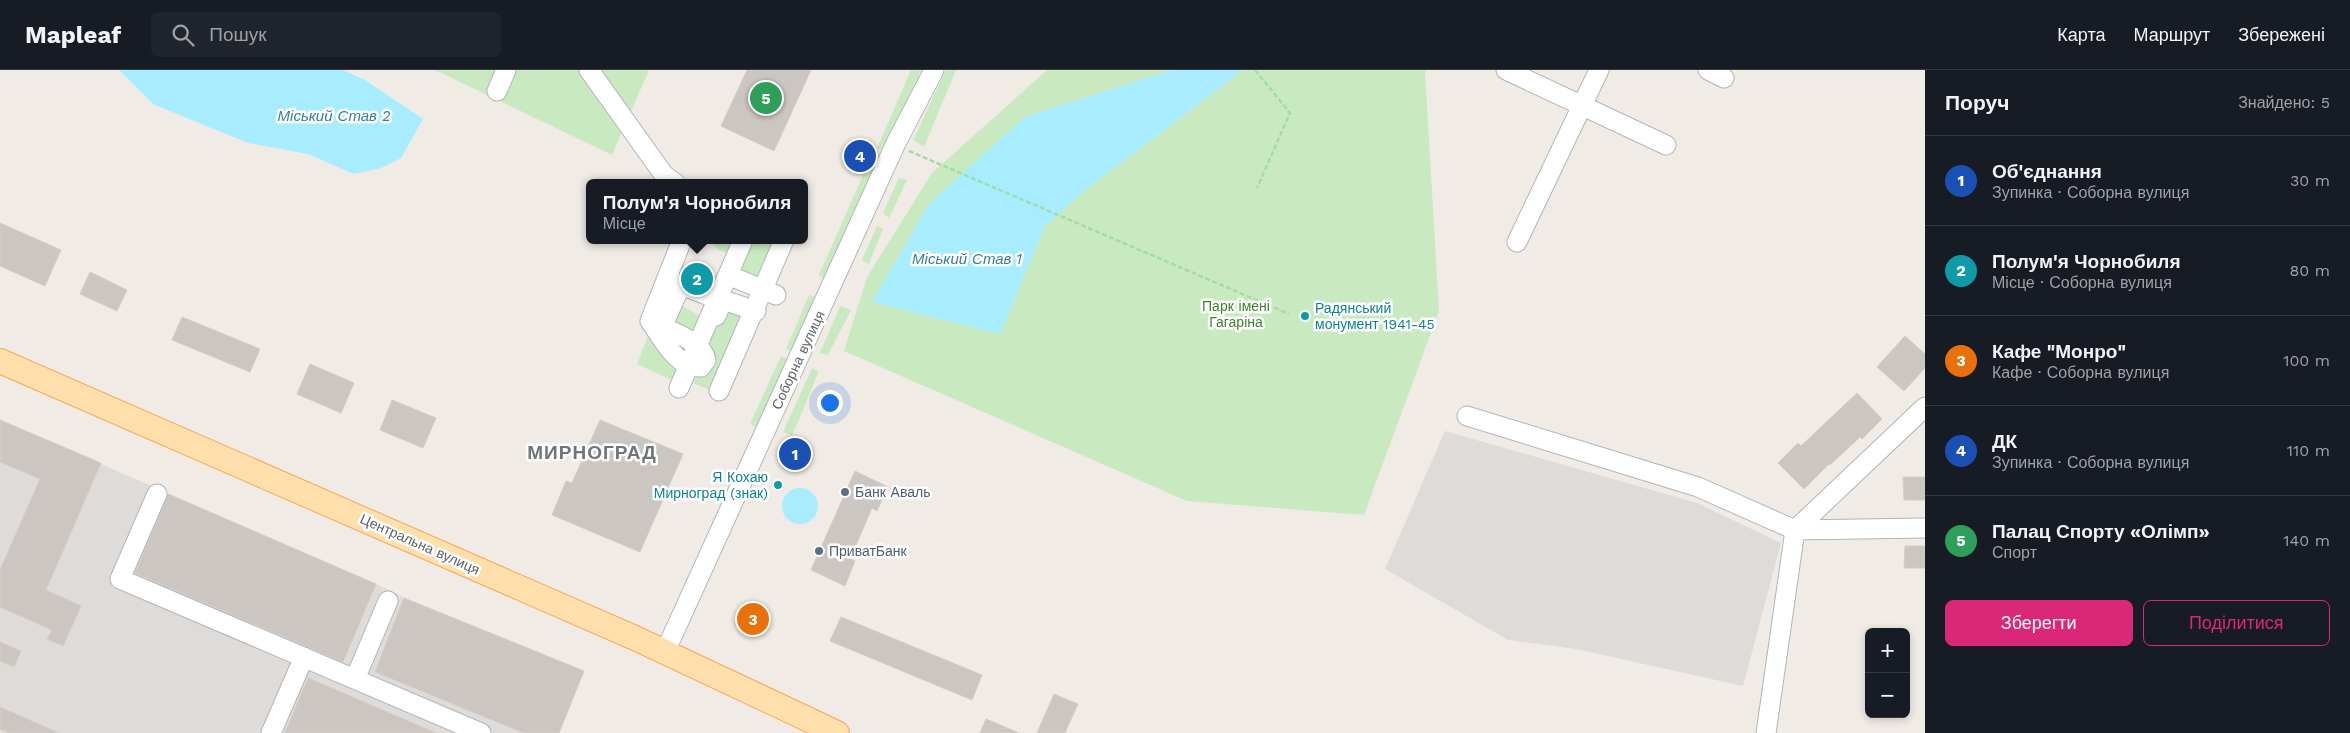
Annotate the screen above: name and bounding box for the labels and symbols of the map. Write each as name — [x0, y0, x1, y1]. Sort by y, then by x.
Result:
pin: 5 — [750, 79, 782, 117]
water label: Міський Став 2 — [278, 107, 390, 125]
pin: 4 — [844, 137, 876, 175]
water label: Міський Став 1 — [912, 250, 1022, 268]
pin: 2 — [681, 260, 713, 298]
park label: Парк імені Гагаріна — [1202, 298, 1270, 330]
place label: Радянський монумент 1941-45 — [1315, 300, 1435, 332]
street label: Соборна вулиця — [768, 308, 828, 412]
marker: Радянський монумент 1941-45 — [1299, 310, 1311, 322]
your location — [817, 390, 843, 416]
pin: 1 — [779, 435, 811, 473]
district label: МИРНОГРАД — [527, 441, 657, 464]
place label: Я Кохаю Мирноград (знак) — [654, 469, 768, 501]
marker: Я Кохаю Мирноград (знак) — [772, 479, 784, 491]
place label: Банк Аваль — [855, 484, 930, 500]
marker: Банк Аваль — [839, 486, 851, 498]
street label: Центральна вулиця — [358, 510, 482, 578]
place label: ПриватБанк — [829, 543, 908, 559]
marker: ПриватБанк — [813, 545, 825, 557]
pin: 3 — [737, 600, 769, 638]

